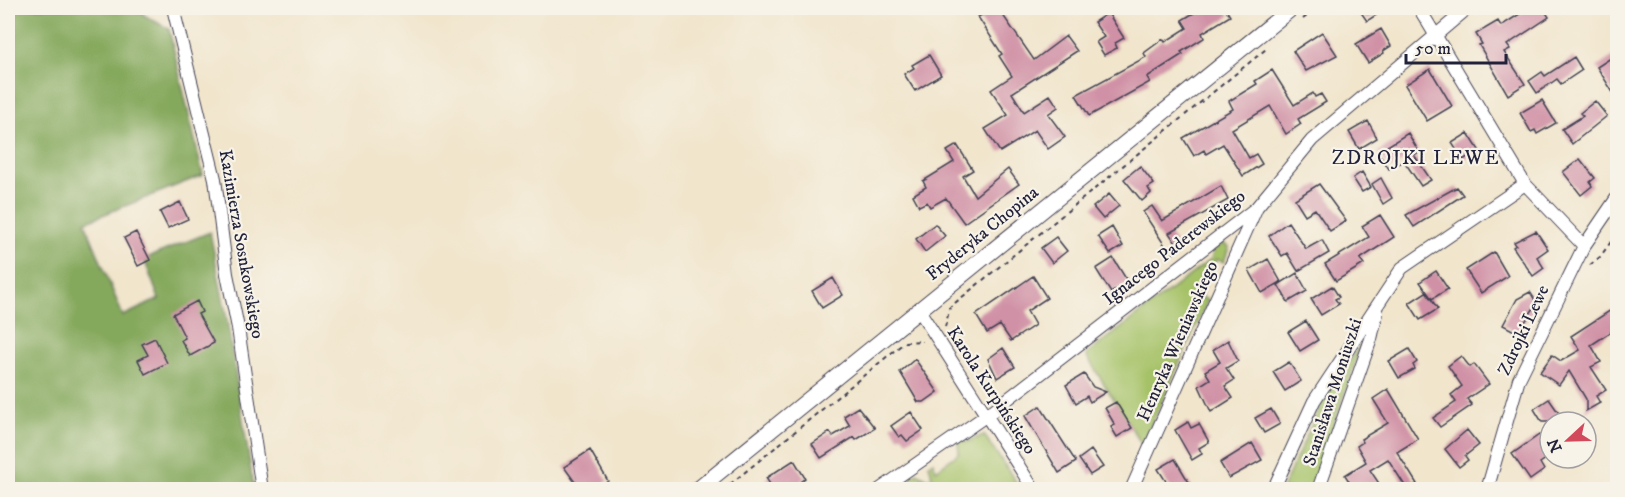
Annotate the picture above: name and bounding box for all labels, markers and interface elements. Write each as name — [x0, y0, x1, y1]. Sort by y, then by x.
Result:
scale bar — [1406, 27, 1506, 65]
text: 50 m — [1415, 38, 1451, 60]
district label: ZDROJKI LEWE — [1332, 146, 1500, 171]
street label: Kazimierza Sosnkowskiego — [214, 148, 269, 341]
street label: Fryderyka Chopina — [922, 182, 1043, 286]
street label: Ignacego Paderewskiego — [1099, 185, 1250, 310]
street label: Henryka Wieniawskiego — [1133, 258, 1223, 425]
street label: Zdrojki Lewe — [1493, 282, 1554, 379]
street label: Stanisława Moniuszki — [1299, 316, 1367, 469]
street label: Karola Kurpińskiego — [942, 322, 1041, 459]
north arrow — [1538, 410, 1598, 470]
text: N — [1543, 435, 1567, 455]

